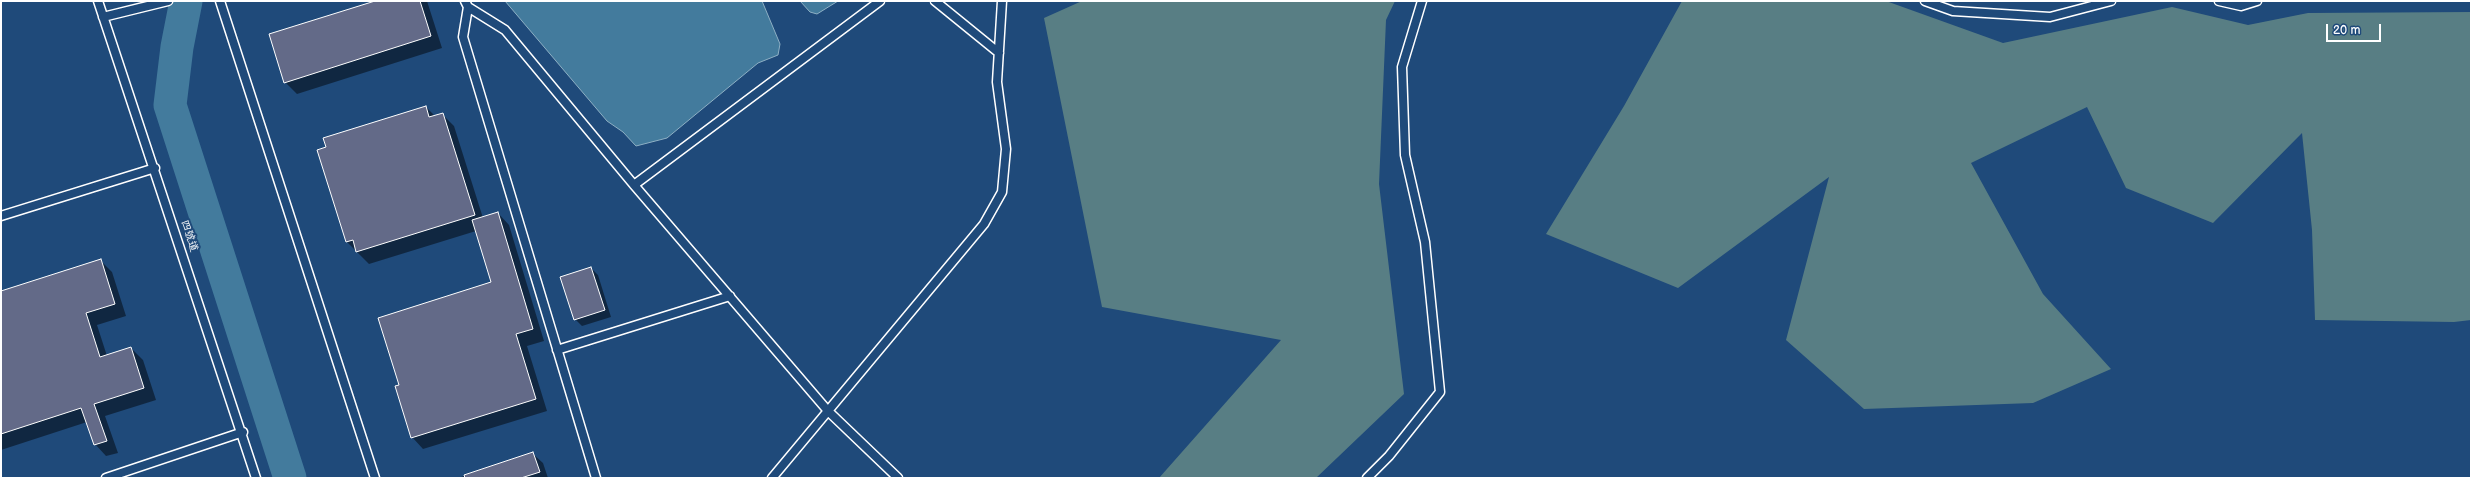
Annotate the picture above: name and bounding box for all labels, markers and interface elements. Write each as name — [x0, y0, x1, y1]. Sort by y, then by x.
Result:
scale bar — [2328, 16, 2383, 42]
text: 20 m — [2333, 23, 2360, 38]
street label: 四號道 — [178, 218, 200, 254]

